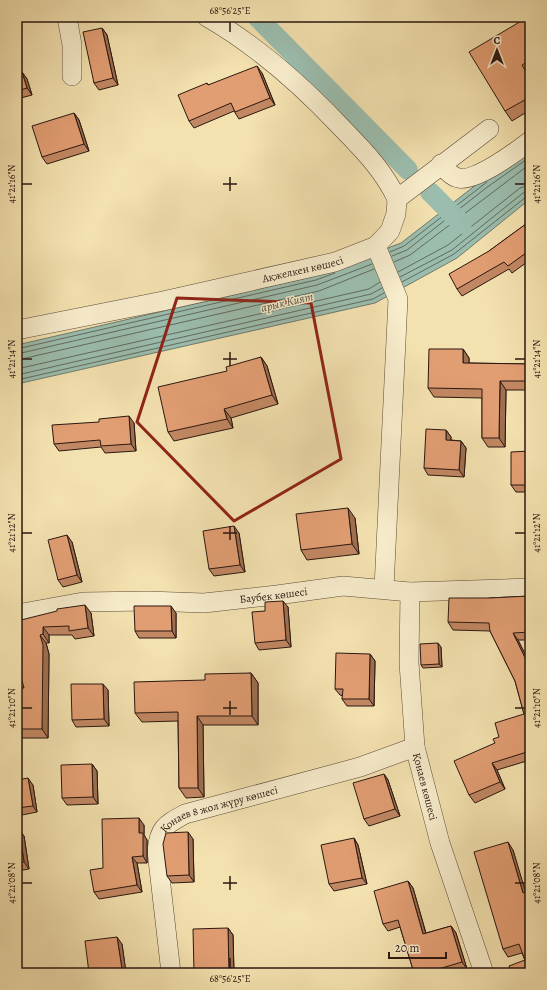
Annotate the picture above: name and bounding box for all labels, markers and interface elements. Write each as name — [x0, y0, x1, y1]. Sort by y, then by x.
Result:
text: 68°56'25"E — [209, 4, 251, 17]
north arrow — [477, 30, 517, 70]
text: С — [494, 33, 501, 48]
text: 41°21'16"N — [5, 164, 18, 204]
text: 41°21'16"N — [530, 164, 543, 204]
street label: Ақжелкен көшесі — [260, 253, 345, 287]
water label: арык Кият — [259, 288, 315, 316]
text: 41°21'14"N — [5, 339, 18, 379]
text: 41°21'14"N — [530, 339, 543, 379]
text: 41°21'12"N — [5, 513, 18, 553]
text: 41°21'12"N — [530, 513, 543, 553]
street label: Баубек көшесі — [239, 584, 308, 607]
text: 41°21'10"N — [5, 688, 18, 728]
text: 41°21'10"N — [530, 688, 543, 728]
street label: Қонаев көшесі — [409, 751, 441, 822]
street label: Қонаев 8 жол жүру көшесі — [157, 782, 280, 836]
text: 41°21'08"N — [5, 862, 18, 904]
text: 41°21'08"N — [530, 862, 543, 904]
scale bar — [389, 934, 446, 960]
text: 20 m — [395, 940, 419, 956]
text: 68°56'25"E — [209, 972, 251, 985]

